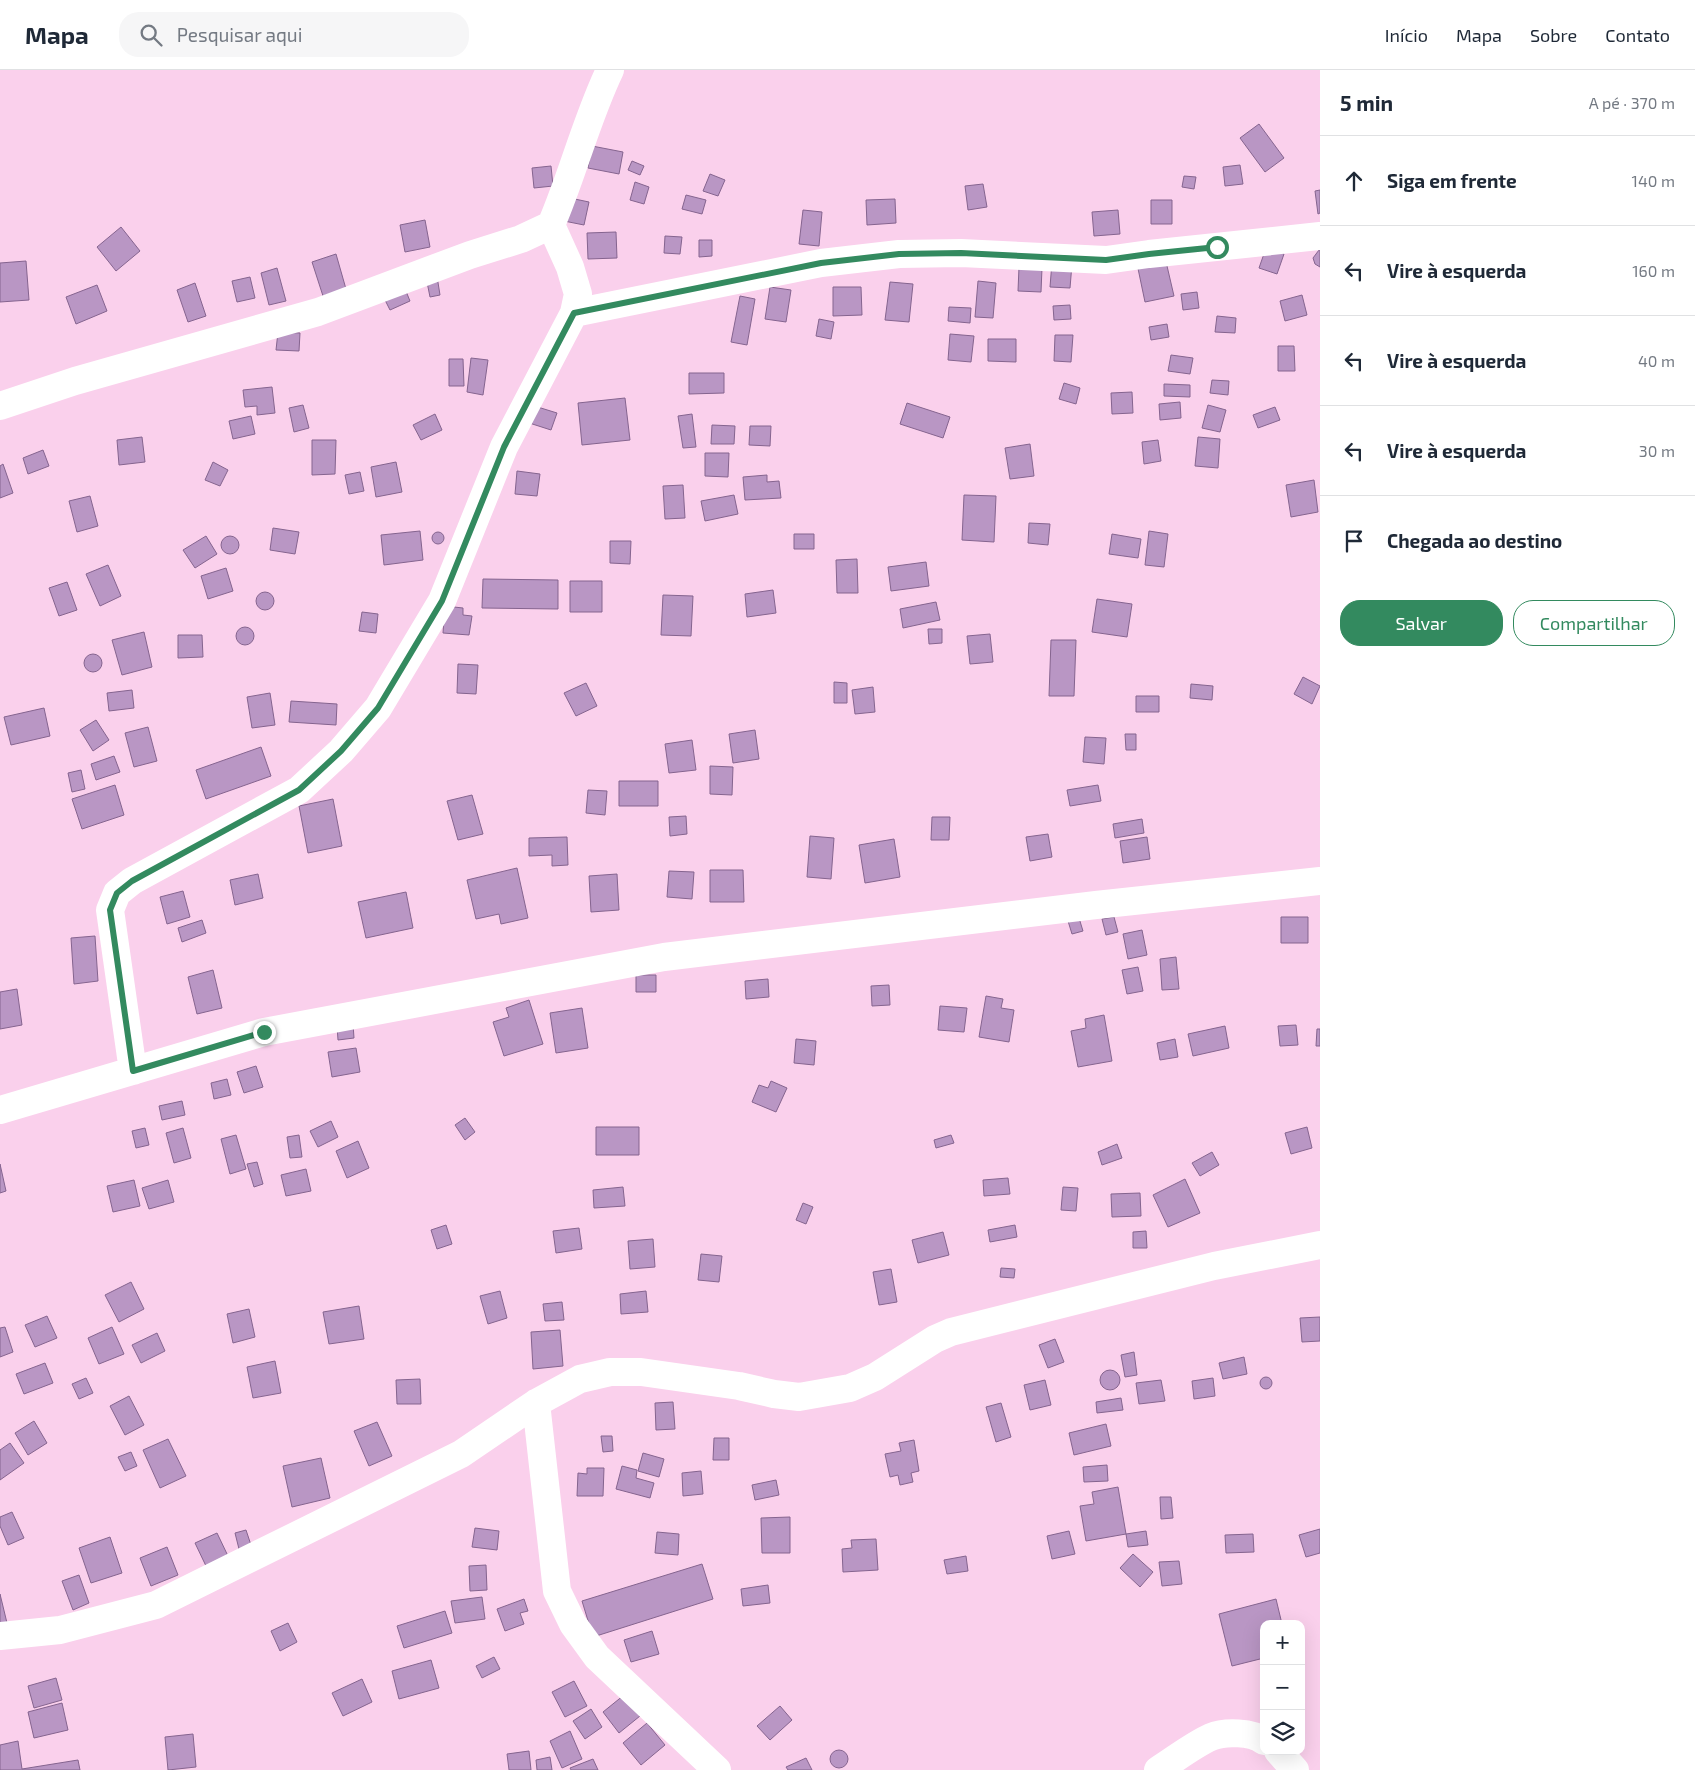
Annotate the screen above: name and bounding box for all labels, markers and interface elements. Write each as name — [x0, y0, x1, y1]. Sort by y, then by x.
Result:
search box — [119, 12, 469, 57]
text: Mapa — [25, 20, 89, 49]
icon: search — [137, 21, 165, 49]
text: Pesquisar aqui — [177, 23, 302, 46]
text: Início — [1385, 24, 1428, 46]
text: Mapa — [1456, 24, 1502, 46]
text: Sobre — [1530, 24, 1577, 46]
text: Contato — [1605, 24, 1670, 46]
text: 5 min — [1340, 90, 1393, 115]
text: A pé · 370 m — [1589, 93, 1675, 112]
icon: ahead — [1340, 167, 1368, 195]
text: Siga em frente — [1387, 169, 1517, 192]
text: 140 m — [1632, 171, 1675, 190]
route start — [1206, 236, 1229, 259]
icon: left — [1340, 257, 1368, 285]
text: Vire à esquerda — [1387, 259, 1526, 282]
text: 160 m — [1632, 261, 1675, 280]
icon: left — [1340, 347, 1368, 375]
text: Vire à esquerda — [1387, 349, 1526, 372]
text: 40 m — [1638, 351, 1675, 370]
icon: left — [1340, 437, 1368, 465]
text: Vire à esquerda — [1387, 439, 1526, 462]
text: 30 m — [1639, 441, 1675, 460]
icon: arrive — [1340, 527, 1368, 555]
text: Chegada ao destino — [1387, 529, 1562, 552]
button: Salvar — [1340, 600, 1503, 646]
button: Compartilhar — [1513, 600, 1675, 646]
route end — [253, 1021, 276, 1044]
map controls — [1260, 1620, 1305, 1755]
button: + — [1260, 1620, 1305, 1665]
button: − — [1260, 1665, 1305, 1710]
button: layers — [1260, 1710, 1305, 1755]

